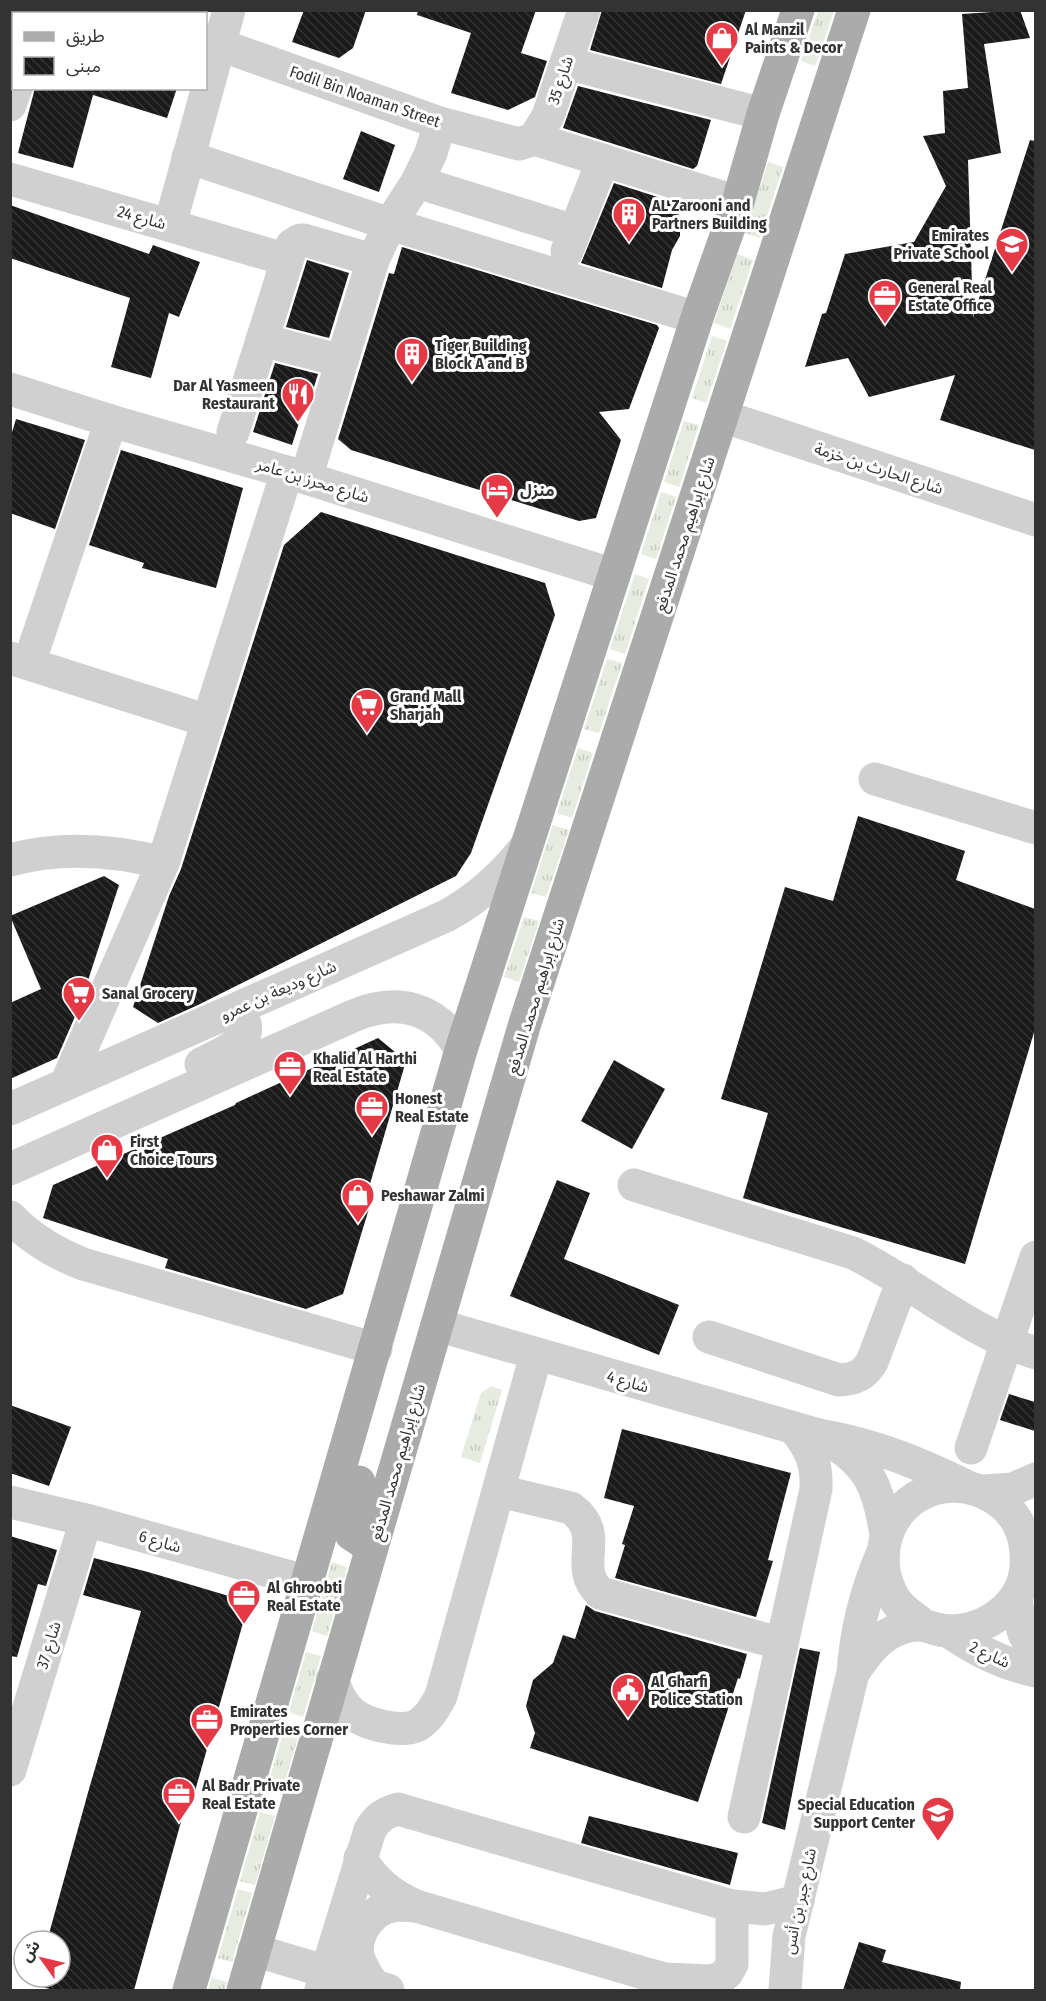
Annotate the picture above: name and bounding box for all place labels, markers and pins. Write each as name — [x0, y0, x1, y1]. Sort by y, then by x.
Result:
shop icon: Al Manzil Paints & Decor — [704, 20, 740, 67]
place label: Al Manzil Paints & Decor — [744, 20, 843, 57]
building icon: AL Zarooni and Partners Building — [611, 196, 647, 243]
place label: AL Zarooni and Partners Building — [651, 196, 767, 233]
place label: Emirates Private School — [894, 226, 990, 263]
school or university icon: Emirates Private School — [994, 226, 1030, 273]
office icon: General Real Estate Office — [867, 278, 903, 325]
place label: General Real Estate Office — [908, 278, 992, 315]
building icon: Tiger Building Block A and B — [394, 336, 430, 383]
place label: Tiger Building Block A and B — [435, 336, 527, 373]
place label: Dar Al Yasmeen Restaurant — [173, 376, 275, 413]
restaurant icon: Dar Al Yasmeen Restaurant — [280, 376, 316, 423]
hotel icon: منزل — [479, 472, 515, 519]
place label: منزل — [520, 481, 555, 500]
supermarket icon: Grand Mall Sharjah — [349, 687, 385, 734]
place label: Grand Mall Sharjah — [390, 687, 462, 724]
supermarket icon: Sanal Grocery — [61, 975, 97, 1022]
place label: Sanal Grocery — [102, 984, 194, 1003]
office icon: Khalid Al Harthi Real Estate — [272, 1049, 308, 1096]
place label: Khalid Al Harthi Real Estate — [313, 1049, 417, 1086]
office icon: Honest Real Estate — [354, 1089, 390, 1136]
place label: Honest Real Estate — [395, 1089, 469, 1126]
shop icon: First Choice Tours — [89, 1132, 125, 1179]
place label: First Choice Tours — [130, 1132, 214, 1169]
shop icon: Peshawar Zalmi — [340, 1177, 376, 1224]
place label: Peshawar Zalmi — [381, 1186, 485, 1205]
office icon: Al Ghroobti Real Estate — [226, 1578, 262, 1625]
place label: Al Ghroobti Real Estate — [266, 1578, 342, 1615]
public building icon: Al Gharfi Police Station — [610, 1672, 646, 1719]
place label: Al Gharfi Police Station — [650, 1672, 743, 1709]
office icon: Emirates Properties Corner — [189, 1702, 225, 1749]
place label: Emirates Properties Corner — [230, 1702, 348, 1739]
office icon: Al Badr Private Real Estate — [161, 1776, 197, 1823]
place label: Al Badr Private Real Estate — [201, 1776, 300, 1813]
place label: Special Education Support Center — [798, 1795, 915, 1832]
school or university icon: Special Education Support Center — [920, 1795, 956, 1842]

